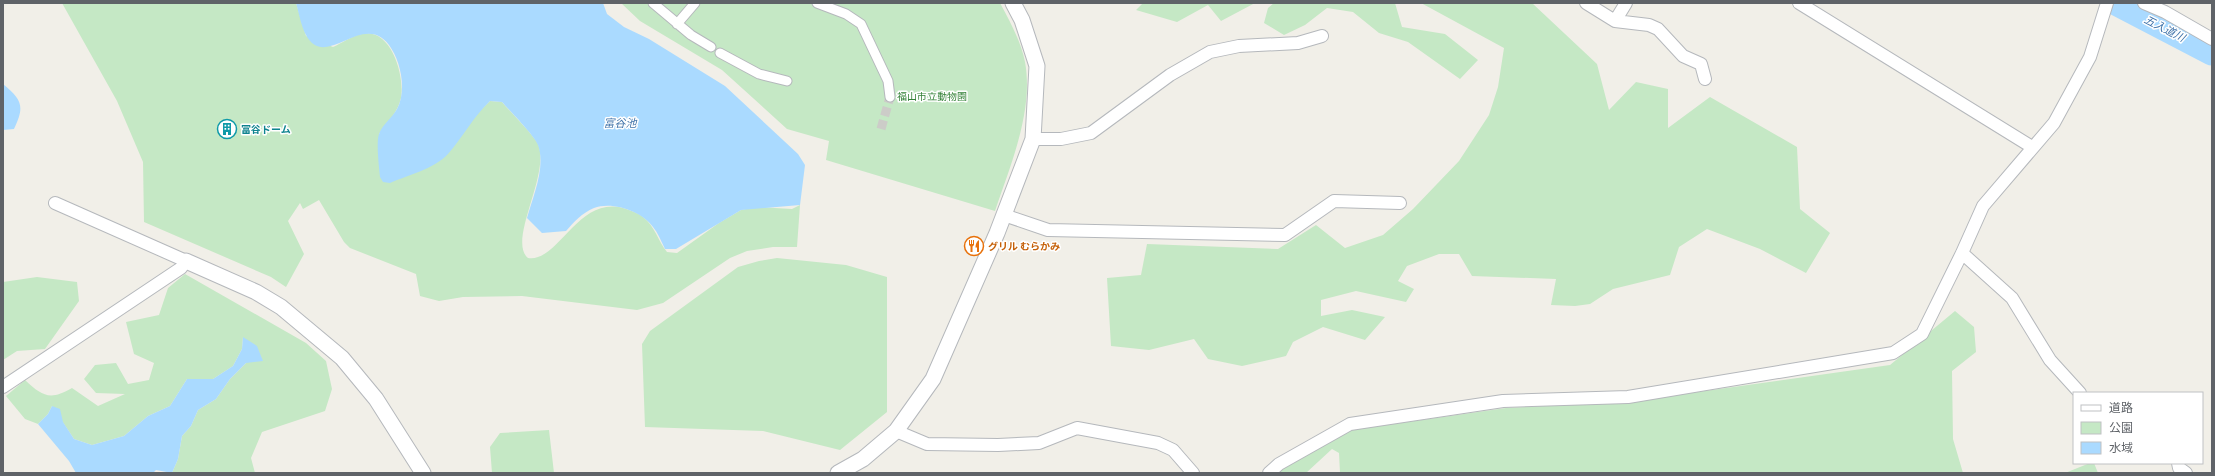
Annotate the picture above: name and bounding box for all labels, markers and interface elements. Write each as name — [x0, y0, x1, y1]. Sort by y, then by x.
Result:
water label: 五入道川 — [2142, 12, 2188, 44]
park label: 福山市立動物園 — [897, 90, 967, 102]
water label: 富谷池 — [604, 116, 637, 129]
building icon: 富谷ドーム — [216, 118, 238, 140]
place label: 富谷ドーム — [241, 123, 291, 135]
restaurant icon: グリル むらかみ — [963, 235, 985, 257]
place label: グリル むらかみ — [988, 240, 1060, 252]
legend — [2073, 392, 2203, 464]
text: 道路 — [2109, 400, 2133, 414]
text: 公園 — [2109, 420, 2133, 434]
text: 水域 — [2109, 440, 2133, 454]

